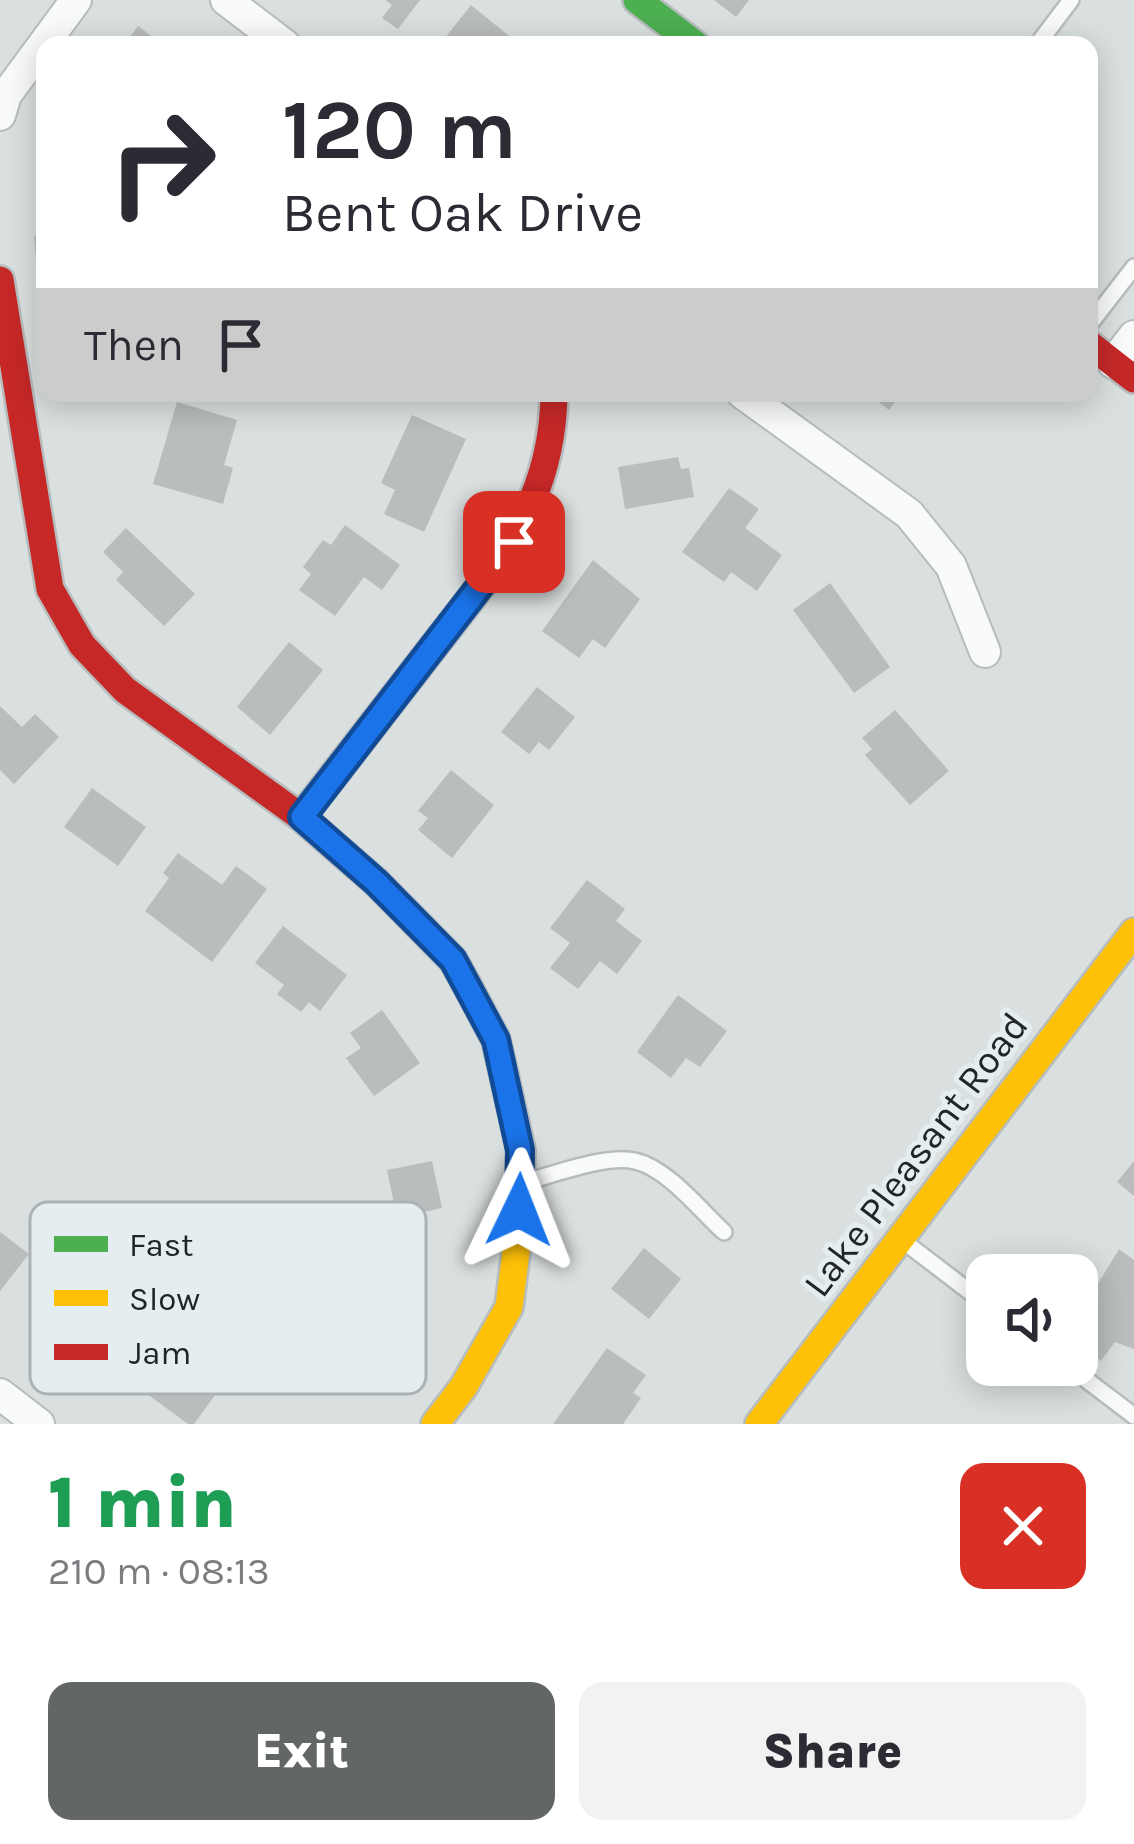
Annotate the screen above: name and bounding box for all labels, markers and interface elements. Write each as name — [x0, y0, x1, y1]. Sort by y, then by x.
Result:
text: 120 m — [282, 81, 517, 179]
icon: right — [84, 84, 240, 240]
text: Bent Oak Drive — [282, 181, 643, 245]
icon: arrive — [208, 312, 274, 378]
text: Then — [84, 319, 184, 371]
pin — [463, 491, 565, 593]
icon: arrive — [481, 509, 547, 575]
street label: Lake Pleasant Road — [794, 1003, 1038, 1306]
position arrow — [456, 1147, 582, 1273]
legend — [30, 1202, 426, 1394]
text: Fast — [129, 1226, 193, 1264]
map controls — [966, 1254, 1098, 1386]
button: sound — [966, 1254, 1098, 1386]
text: Slow — [129, 1280, 200, 1318]
text: Jam — [129, 1334, 191, 1372]
text: 1 min — [48, 1461, 237, 1545]
button: close — [960, 1463, 1086, 1589]
text: 210 m · 08:13 — [48, 1548, 270, 1594]
button: Exit — [48, 1682, 555, 1820]
button: Share — [579, 1682, 1086, 1820]

